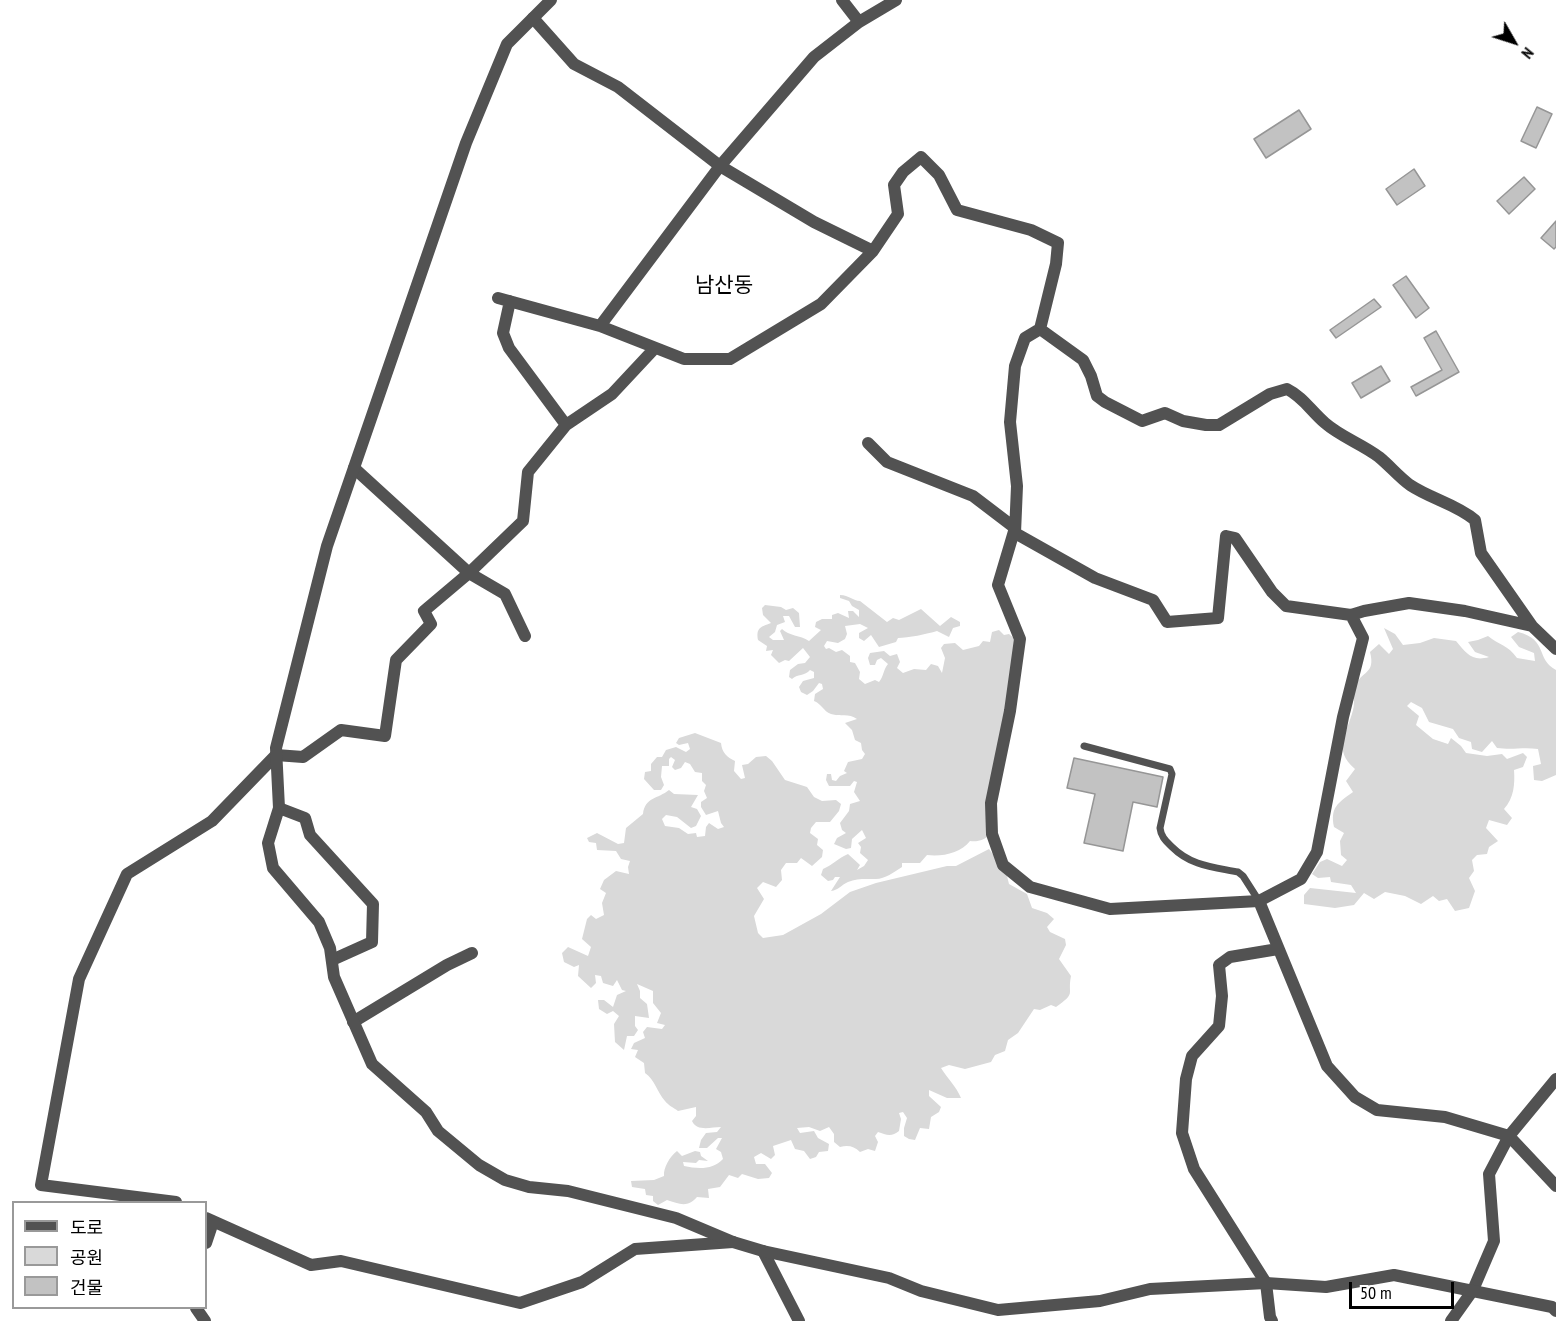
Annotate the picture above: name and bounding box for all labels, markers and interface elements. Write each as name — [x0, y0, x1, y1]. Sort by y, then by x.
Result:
north arrow — [1484, 12, 1544, 72]
text: N — [1518, 44, 1538, 63]
district label: 남산동 — [695, 273, 753, 299]
legend — [12, 1201, 207, 1309]
text: 도로 — [70, 1216, 103, 1239]
text: 공원 — [70, 1246, 103, 1269]
scale bar — [1352, 1270, 1457, 1308]
text: 건물 — [70, 1276, 103, 1299]
text: 50 m — [1360, 1281, 1392, 1304]

